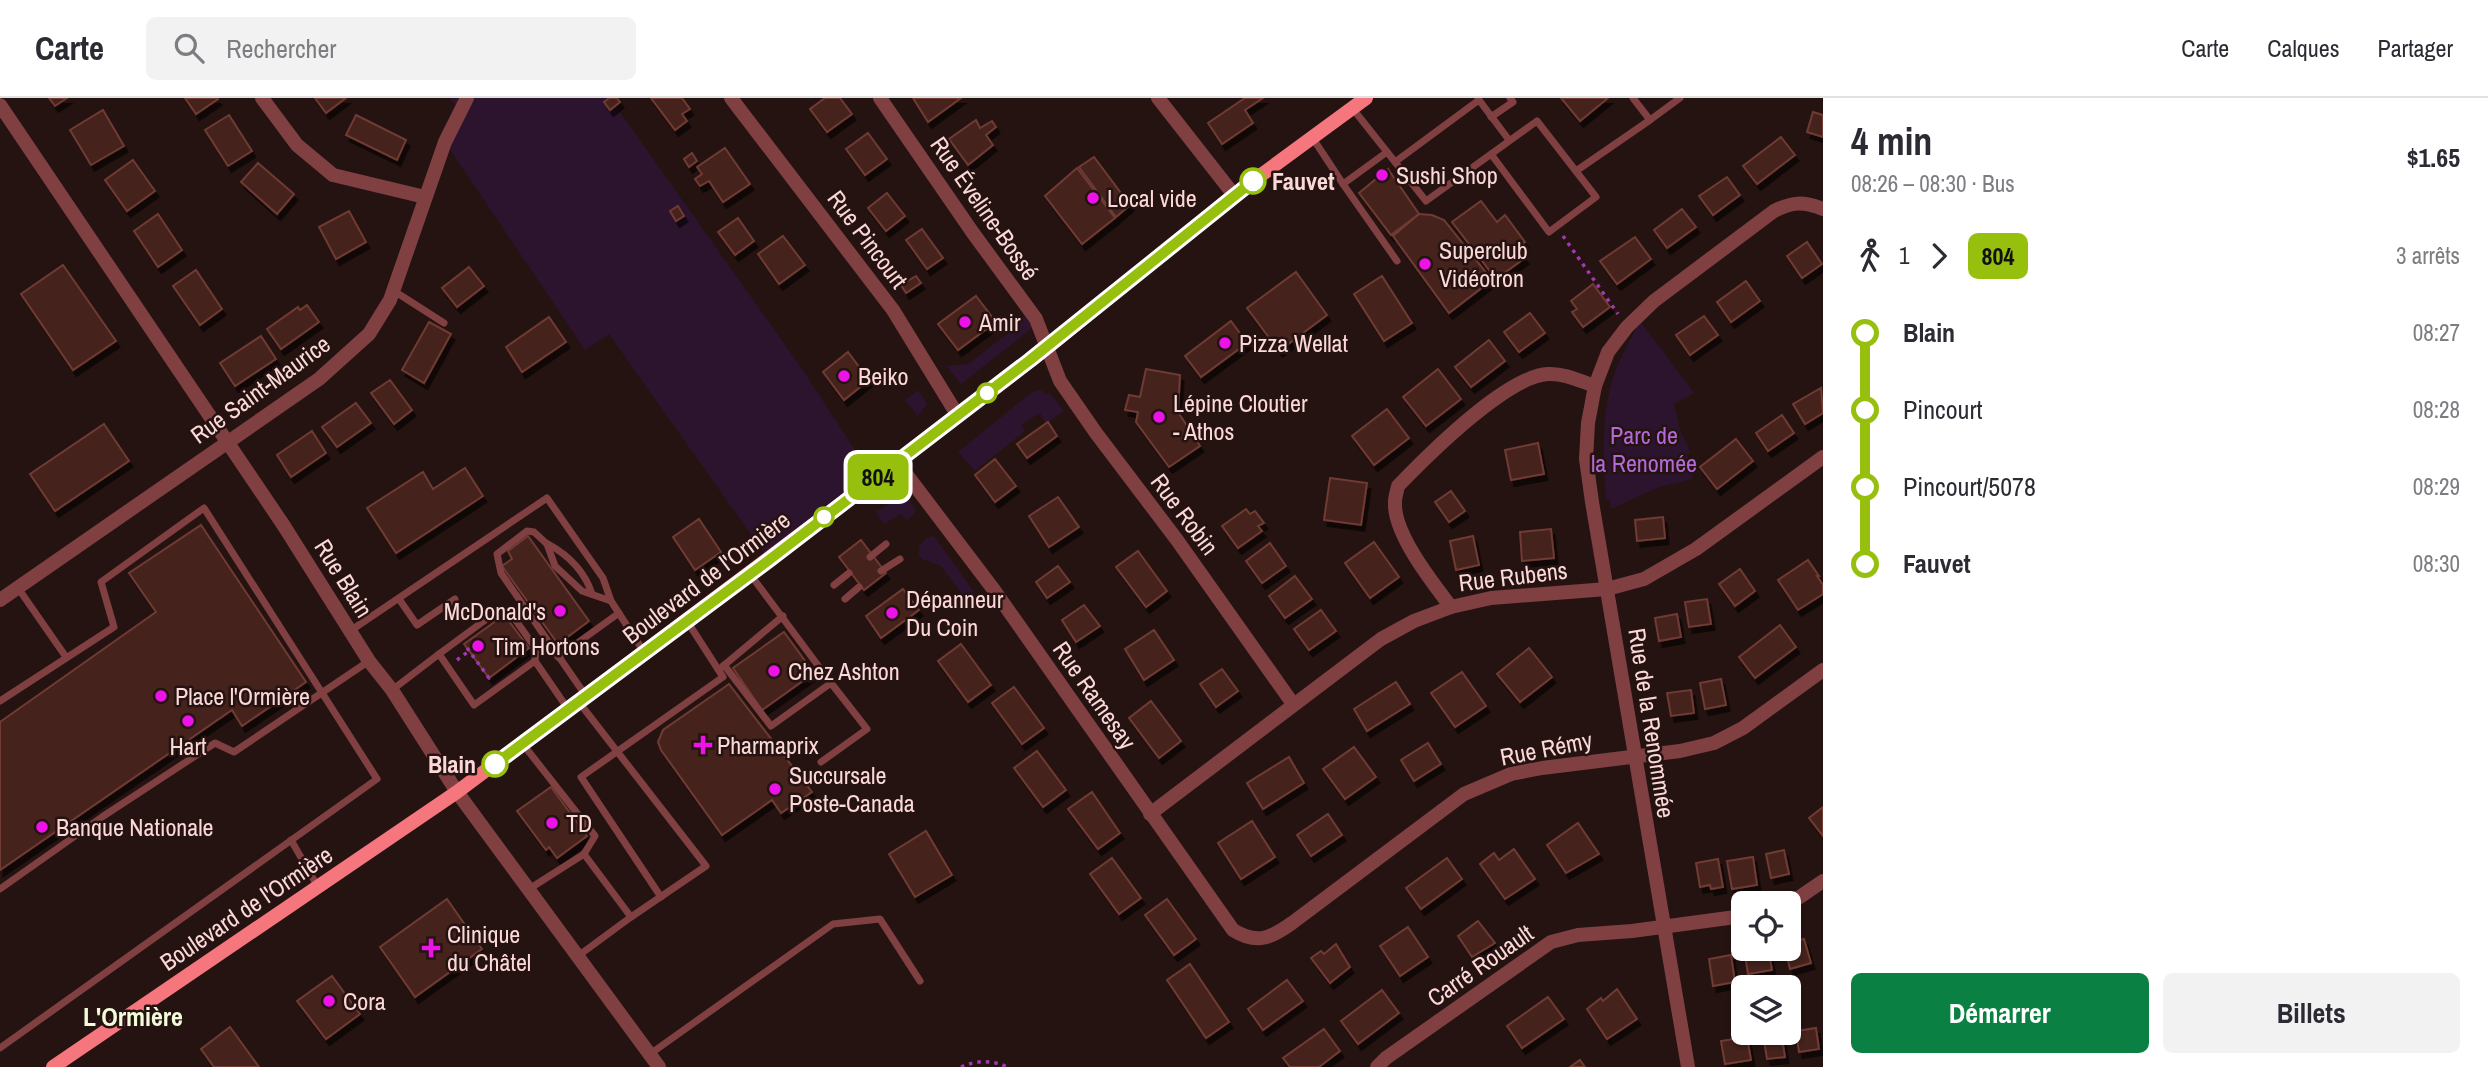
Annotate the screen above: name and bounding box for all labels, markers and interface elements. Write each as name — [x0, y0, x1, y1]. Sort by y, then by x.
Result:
search box — [146, 17, 636, 80]
text: Carte — [35, 26, 104, 70]
icon: search — [170, 29, 208, 67]
text: Rechercher — [226, 31, 336, 66]
text: Carte — [2181, 32, 2229, 64]
text: Calques — [2267, 32, 2340, 64]
text: Partager — [2378, 32, 2453, 64]
text: 4 min — [1851, 116, 1932, 167]
street label: Rue Éveline-Bossé — [924, 130, 1046, 286]
text: $1.65 — [2407, 140, 2460, 175]
place label: Sushi Shop — [1396, 159, 1498, 191]
place label: Fauvet — [1272, 165, 1335, 197]
marker: Sushi Shop — [1374, 167, 1390, 183]
marker: Fauvet — [1240, 168, 1266, 194]
text: 08:26 – 08:30 · Bus — [1851, 168, 2015, 199]
place label: Local vide — [1107, 182, 1197, 214]
street label: Rue Pincourt — [821, 183, 916, 295]
marker: Local vide — [1085, 190, 1101, 206]
place label: Superclub Vidéotron — [1439, 234, 1528, 294]
icon: walk — [1851, 237, 1889, 275]
icon: forward — [1920, 237, 1958, 275]
text: 1 — [1899, 240, 1910, 271]
text: 804 — [1982, 240, 2014, 272]
text: 3 arrêts — [2396, 240, 2460, 271]
marker: Superclub Vidéotron — [1417, 256, 1433, 272]
place label: Amir — [978, 306, 1021, 338]
marker: Amir — [957, 314, 973, 330]
text: Blain — [1903, 315, 1955, 350]
text: 08:27 — [2413, 317, 2460, 348]
place label: Pizza Wellat — [1239, 327, 1349, 359]
street label: Rue Saint-Maurice — [184, 328, 336, 450]
marker: Pizza Wellat — [1217, 335, 1233, 351]
place label: Beiko — [858, 360, 908, 392]
marker: Beiko — [836, 368, 852, 384]
unlabelled marker — [977, 383, 997, 403]
place label: Lépine Cloutier - Athos — [1173, 387, 1308, 447]
text: Pincourt — [1903, 392, 1982, 427]
text: 08:28 — [2413, 394, 2460, 425]
marker: Lépine Cloutier - Athos — [1151, 409, 1167, 425]
park label: Parc de la Renomée — [1591, 419, 1697, 479]
line badge: 804 — [838, 454, 918, 500]
text: 804 — [862, 461, 894, 493]
street label: Rue Robin — [1144, 467, 1226, 561]
text: Pincourt/5078 — [1903, 469, 2036, 504]
text: 08:29 — [2413, 471, 2460, 502]
street label: Boulevard de l'Ormière — [616, 504, 796, 650]
unlabelled marker — [814, 507, 834, 527]
street label: Rue Blain — [308, 533, 380, 623]
text: Fauvet — [1903, 546, 1971, 581]
text: 08:30 — [2413, 548, 2460, 579]
street label: Rue Rubens — [1457, 553, 1569, 599]
place label: Dépanneur Du Coin — [906, 583, 1004, 643]
place label: McDonald's — [444, 595, 546, 627]
marker: McDonald's — [552, 603, 568, 619]
marker: Dépanneur Du Coin — [884, 605, 900, 621]
street label: Rue de la Renommée — [1621, 626, 1683, 820]
place label: Tim Hortons — [492, 630, 600, 662]
street label: Rue Ramesay — [1046, 635, 1144, 755]
marker: Tim Hortons — [470, 638, 486, 654]
place label: Chez Ashton — [788, 655, 900, 687]
marker: Chez Ashton — [766, 663, 782, 679]
place label: Place l'Ormière — [175, 680, 310, 712]
marker: Place l'Ormière — [153, 688, 169, 704]
marker: Hart — [180, 713, 196, 729]
street label: Rue Rémy — [1497, 723, 1595, 773]
place label: Pharmaprix — [717, 729, 819, 761]
place label: Hart — [169, 730, 207, 762]
marker: Pharmaprix — [695, 737, 711, 753]
place label: Blain — [428, 748, 476, 780]
marker: Blain — [482, 751, 508, 777]
place label: Succursale Poste-Canada — [789, 759, 915, 819]
marker: Succursale Poste-Canada — [767, 781, 783, 797]
place label: TD — [566, 807, 592, 839]
place label: Banque Nationale — [56, 811, 214, 843]
marker: TD — [544, 815, 560, 831]
marker: Banque Nationale — [34, 819, 50, 835]
street label: Boulevard de l'Ormière — [153, 838, 339, 978]
map controls — [1731, 891, 1801, 1045]
button: locate — [1731, 891, 1801, 961]
street label: Carré Rouault — [1421, 916, 1540, 1013]
place label: Clinique du Châtel — [447, 918, 531, 978]
marker: Clinique du Châtel — [421, 938, 441, 958]
button: Démarrer — [1851, 973, 2149, 1053]
button: Billets — [2163, 973, 2460, 1053]
button: layers — [1731, 975, 1801, 1045]
place label: Cora — [343, 985, 386, 1017]
marker: Cora — [321, 993, 337, 1009]
district label: L'Ormière — [83, 999, 183, 1034]

